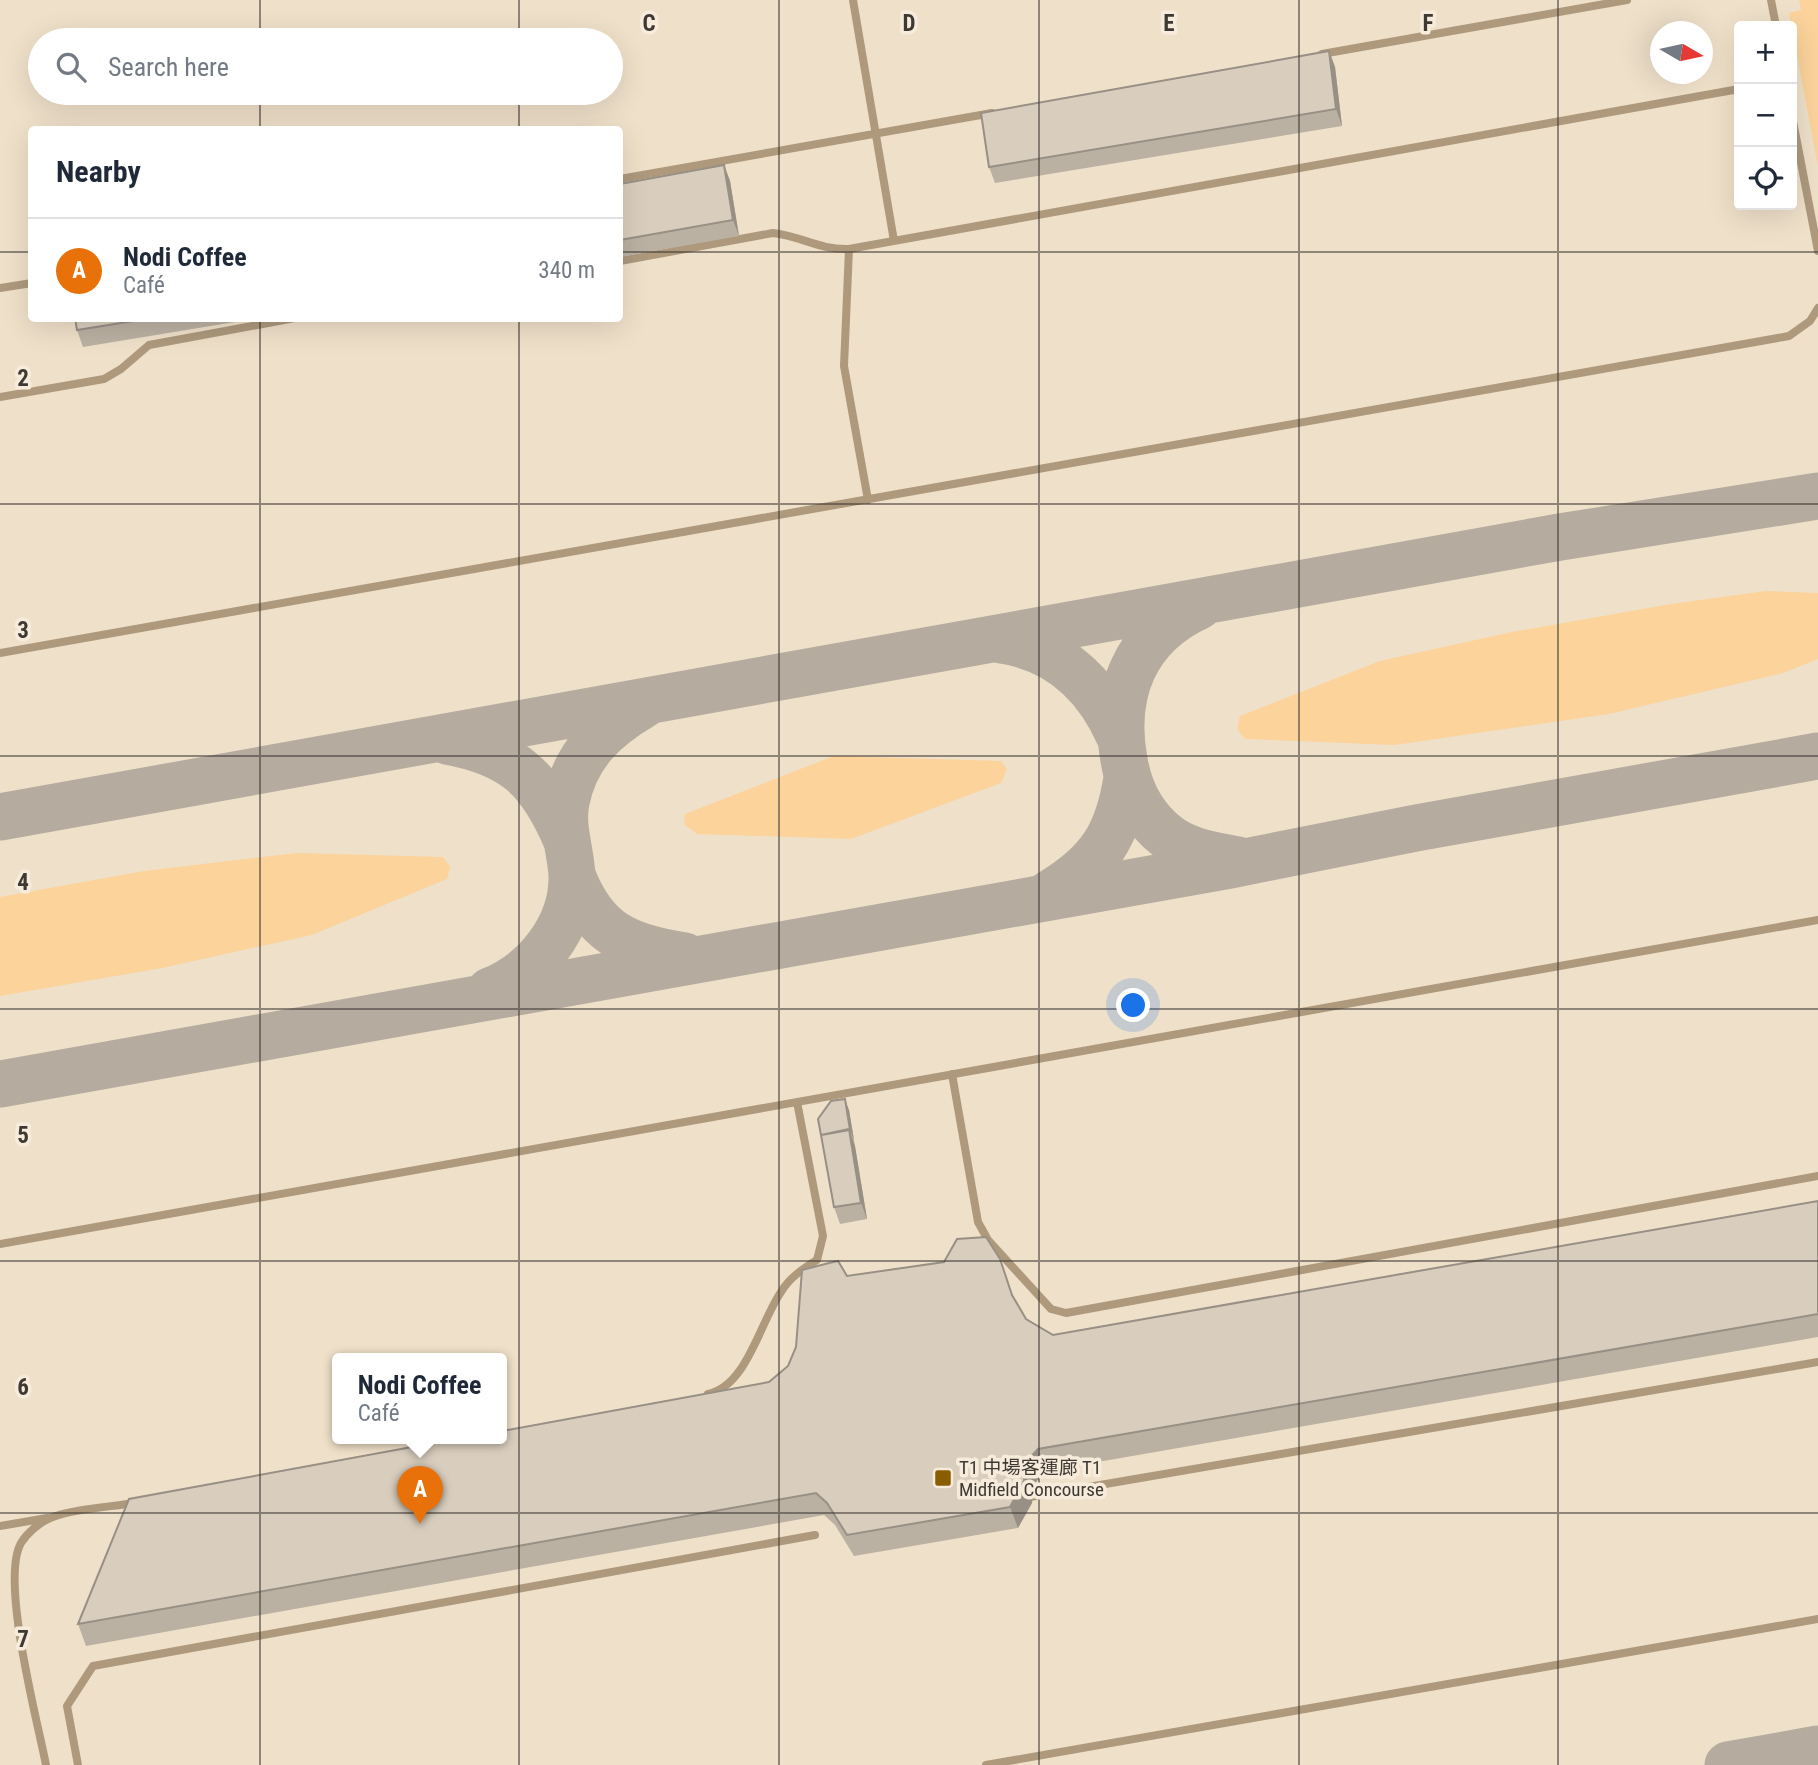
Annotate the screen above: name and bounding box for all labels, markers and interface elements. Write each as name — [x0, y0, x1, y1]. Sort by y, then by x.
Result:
text: C — [642, 10, 656, 37]
text: D — [903, 10, 916, 37]
text: E — [1163, 10, 1175, 37]
text: F — [1423, 10, 1434, 37]
north arrow — [1650, 21, 1713, 84]
map controls — [1734, 21, 1797, 210]
button: + — [1734, 21, 1797, 84]
search box — [28, 28, 623, 105]
icon: search — [52, 48, 90, 86]
text: Search here — [108, 52, 229, 82]
button: − — [1734, 84, 1797, 147]
button: locate — [1734, 147, 1797, 210]
text: Nearby — [56, 154, 141, 189]
text: Nodi Coffee — [123, 242, 247, 272]
text: A — [72, 257, 86, 284]
text: 340 m — [538, 257, 595, 284]
text: Café — [123, 272, 165, 299]
text: 2 — [17, 365, 29, 392]
text: 3 — [17, 617, 29, 644]
text: 4 — [17, 869, 29, 896]
your location — [1116, 988, 1150, 1022]
text: 5 — [17, 1122, 29, 1149]
popup — [332, 1353, 507, 1444]
text: Nodi Coffee — [358, 1370, 481, 1400]
text: 6 — [17, 1374, 29, 1401]
text: Café — [358, 1400, 400, 1427]
place label: T1 中場客運廊 T1 Midfield Concourse — [959, 1456, 1104, 1501]
pin: A — [397, 1466, 443, 1524]
marker: T1 中場客運廊 T1 Midfield Concourse — [933, 1468, 953, 1488]
text: 7 — [17, 1626, 29, 1653]

